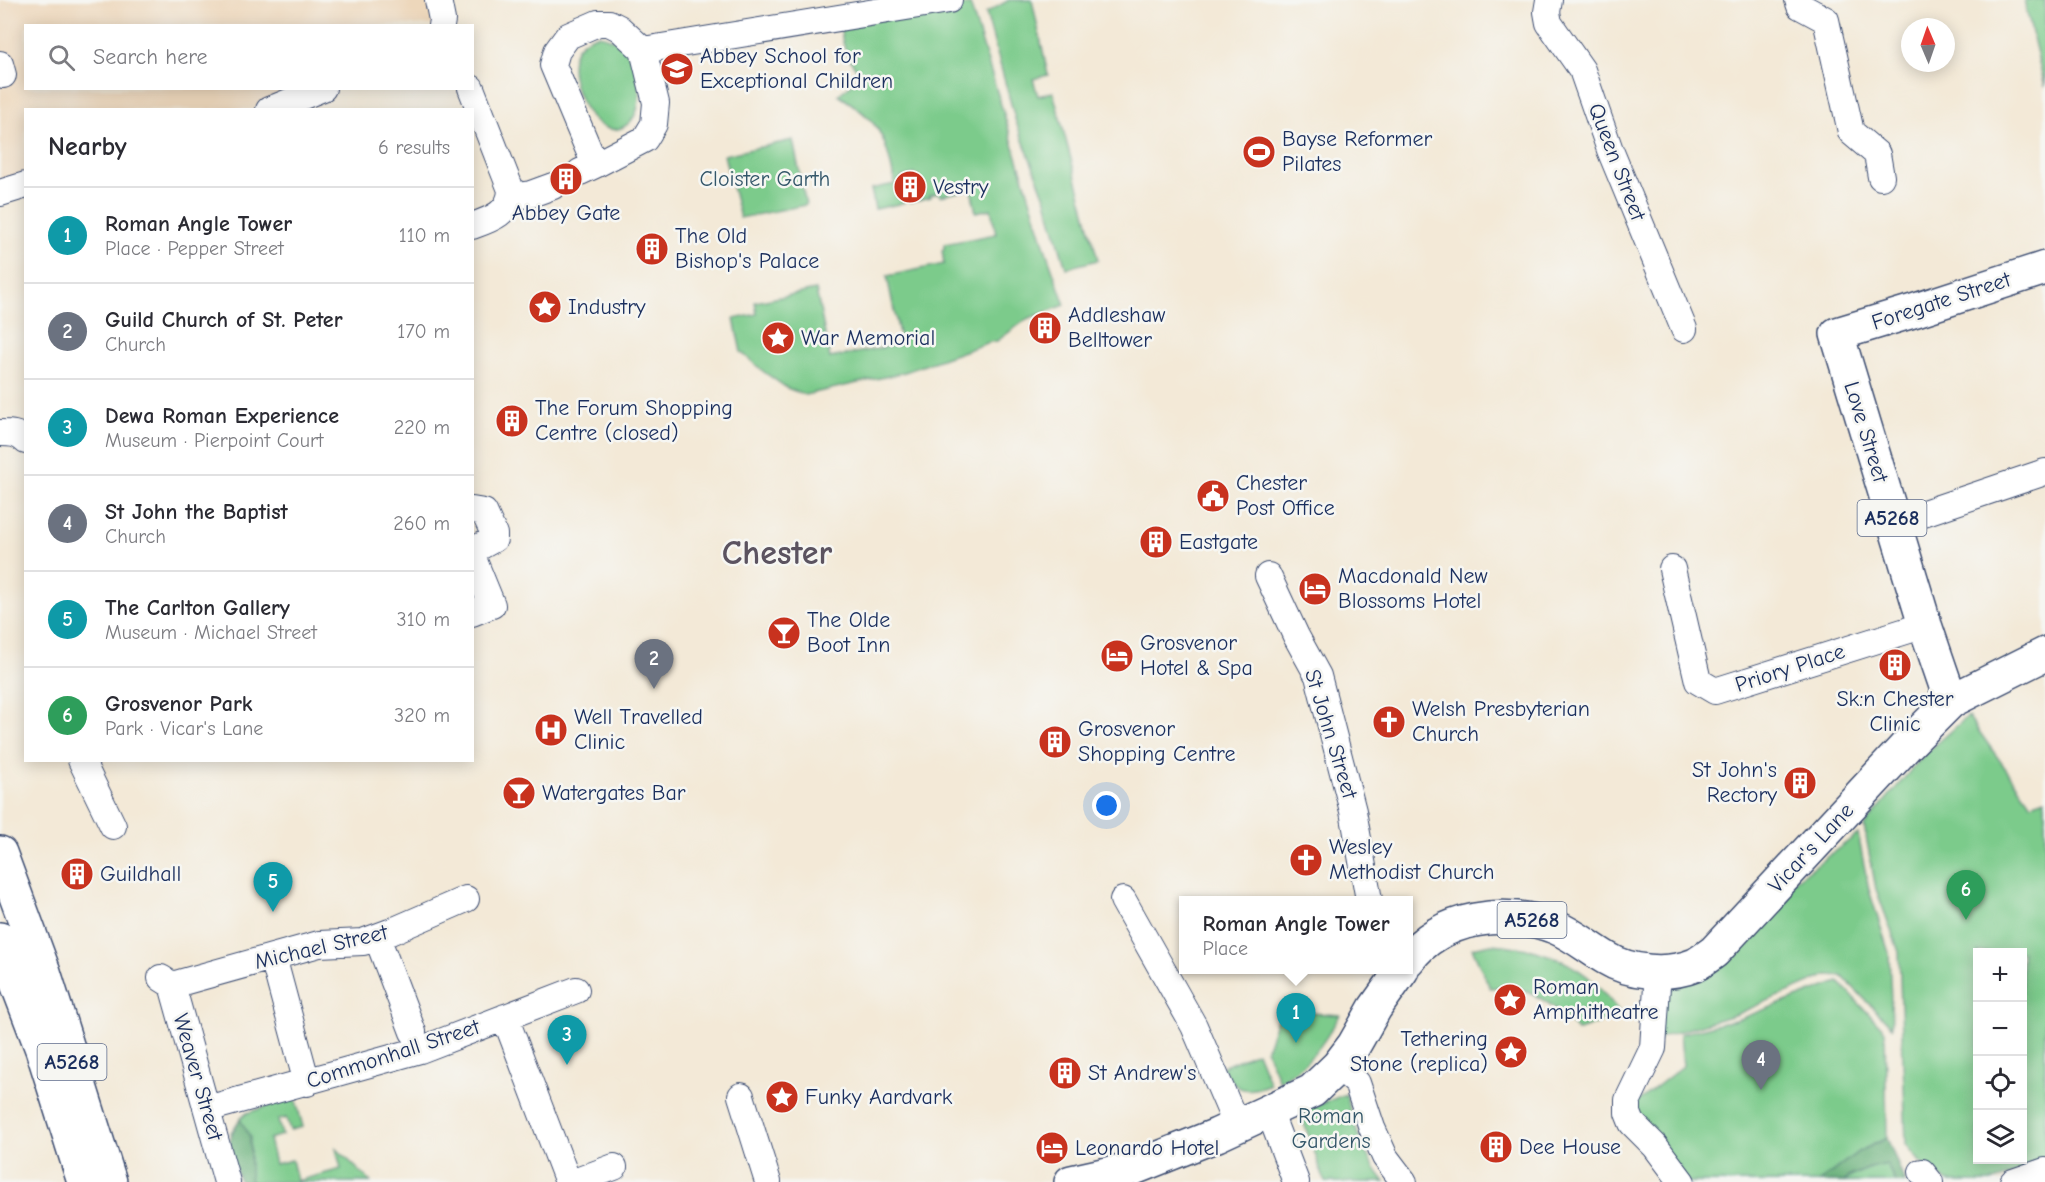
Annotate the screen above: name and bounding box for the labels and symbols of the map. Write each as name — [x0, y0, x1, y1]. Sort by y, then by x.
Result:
north arrow — [1901, 18, 1955, 72]
place label: Abbey School for Exceptional Children — [700, 43, 893, 94]
school or university icon: Abbey School for Exceptional Children — [659, 51, 695, 87]
street label: Queen Street — [1583, 100, 1652, 225]
place label: Bayse Reformer Pilates — [1282, 126, 1432, 177]
sports icon: Bayse Reformer Pilates — [1241, 134, 1277, 170]
building icon: Abbey Gate — [548, 161, 584, 197]
park label: Cloister Garth — [700, 166, 830, 192]
building icon: Vestry — [892, 169, 928, 205]
place label: Vestry — [933, 174, 989, 200]
place label: Abbey Gate — [512, 200, 620, 226]
place label: The Old Bishop's Palace — [675, 223, 819, 274]
building icon: The Old Bishop's Palace — [634, 231, 670, 267]
street label: Foregate Street — [1868, 266, 2014, 336]
place icon: Industry — [527, 289, 563, 325]
place label: Industry — [568, 294, 646, 320]
place label: Addleshaw Belltower — [1068, 302, 1165, 353]
building icon: Addleshaw Belltower — [1027, 310, 1063, 346]
place icon: War Memorial — [760, 320, 796, 356]
place label: War Memorial — [801, 325, 935, 351]
street label: Love Street — [1838, 378, 1894, 486]
place label: The Forum Shopping Centre (closed) — [535, 395, 733, 446]
building icon: The Forum Shopping Centre (closed) — [494, 403, 530, 439]
place label: Chester Post Office — [1236, 470, 1335, 521]
public building icon: Chester Post Office — [1195, 478, 1231, 514]
road number: A5268 — [1858, 500, 1926, 536]
building icon: Eastgate — [1138, 524, 1174, 560]
place label: Eastgate — [1179, 529, 1258, 555]
district label: Chester — [722, 533, 832, 573]
place label: Macdonald New Blossoms Hotel — [1338, 563, 1488, 614]
hotel icon: Macdonald New Blossoms Hotel — [1297, 571, 1333, 607]
place label: The Olde Boot Inn — [807, 607, 890, 658]
bar icon: The Olde Boot Inn — [766, 615, 802, 651]
place label: Grosvenor Hotel & Spa — [1140, 630, 1253, 681]
hotel icon: Grosvenor Hotel & Spa — [1099, 638, 1135, 674]
street label: Priory Place — [1732, 638, 1848, 698]
pin: 2 — [634, 640, 674, 689]
building icon: Sk:n Chester Clinic — [1877, 647, 1913, 683]
street label: St John Street — [1299, 666, 1363, 802]
place label: Sk:n Chester Clinic — [1836, 686, 1954, 737]
place label: Welsh Presbyterian Church — [1412, 696, 1590, 747]
place label: Well Travelled Clinic — [574, 704, 703, 755]
church icon: Welsh Presbyterian Church — [1371, 704, 1407, 740]
hospital icon: Well Travelled Clinic — [533, 712, 569, 748]
place label: Grosvenor Shopping Centre — [1078, 716, 1235, 767]
building icon: Grosvenor Shopping Centre — [1037, 724, 1073, 760]
place label: St John's Rectory — [1692, 757, 1777, 808]
building icon: St John's Rectory — [1782, 765, 1818, 801]
bar icon: Watergates Bar — [501, 775, 537, 811]
place label: Watergates Bar — [542, 780, 686, 806]
your location — [1092, 791, 1121, 820]
street label: Vicar's Lane — [1763, 798, 1859, 898]
place label: Wesley Methodist Church — [1329, 834, 1495, 885]
church icon: Wesley Methodist Church — [1288, 842, 1324, 878]
building icon: Guildhall — [59, 856, 95, 892]
place label: Guildhall — [100, 861, 181, 887]
pin: 5 — [254, 862, 292, 912]
pin: 6 — [1946, 870, 1986, 920]
road number: A5268 — [1498, 902, 1567, 938]
street label: Michael Street — [252, 919, 391, 975]
place label: Roman Amphitheatre — [1533, 974, 1659, 1025]
place icon: Roman Amphitheatre — [1492, 982, 1528, 1018]
pin: 1 — [1276, 994, 1316, 1043]
street label: Weaver Street — [167, 1010, 229, 1144]
street label: Commonhall Street — [303, 1014, 484, 1094]
pin: 3 — [548, 1016, 586, 1065]
place label: Tethering Stone (replica) — [1350, 1026, 1488, 1077]
place icon: Tethering Stone (replica) — [1493, 1034, 1529, 1070]
pin: 4 — [1742, 1040, 1780, 1090]
road number: A5268 — [38, 1044, 106, 1080]
building icon: St Andrew's — [1047, 1055, 1083, 1091]
place label: St Andrew's — [1088, 1060, 1196, 1086]
place icon: Funky Aardvark — [764, 1079, 800, 1115]
place label: Funky Aardvark — [805, 1084, 953, 1110]
park label: Roman Gardens — [1291, 1103, 1371, 1154]
building icon: Dee House — [1478, 1129, 1514, 1165]
hotel icon: Leonardo Hotel — [1034, 1130, 1070, 1166]
place label: Dee House — [1519, 1134, 1621, 1160]
place label: Leonardo Hotel — [1075, 1135, 1219, 1161]

